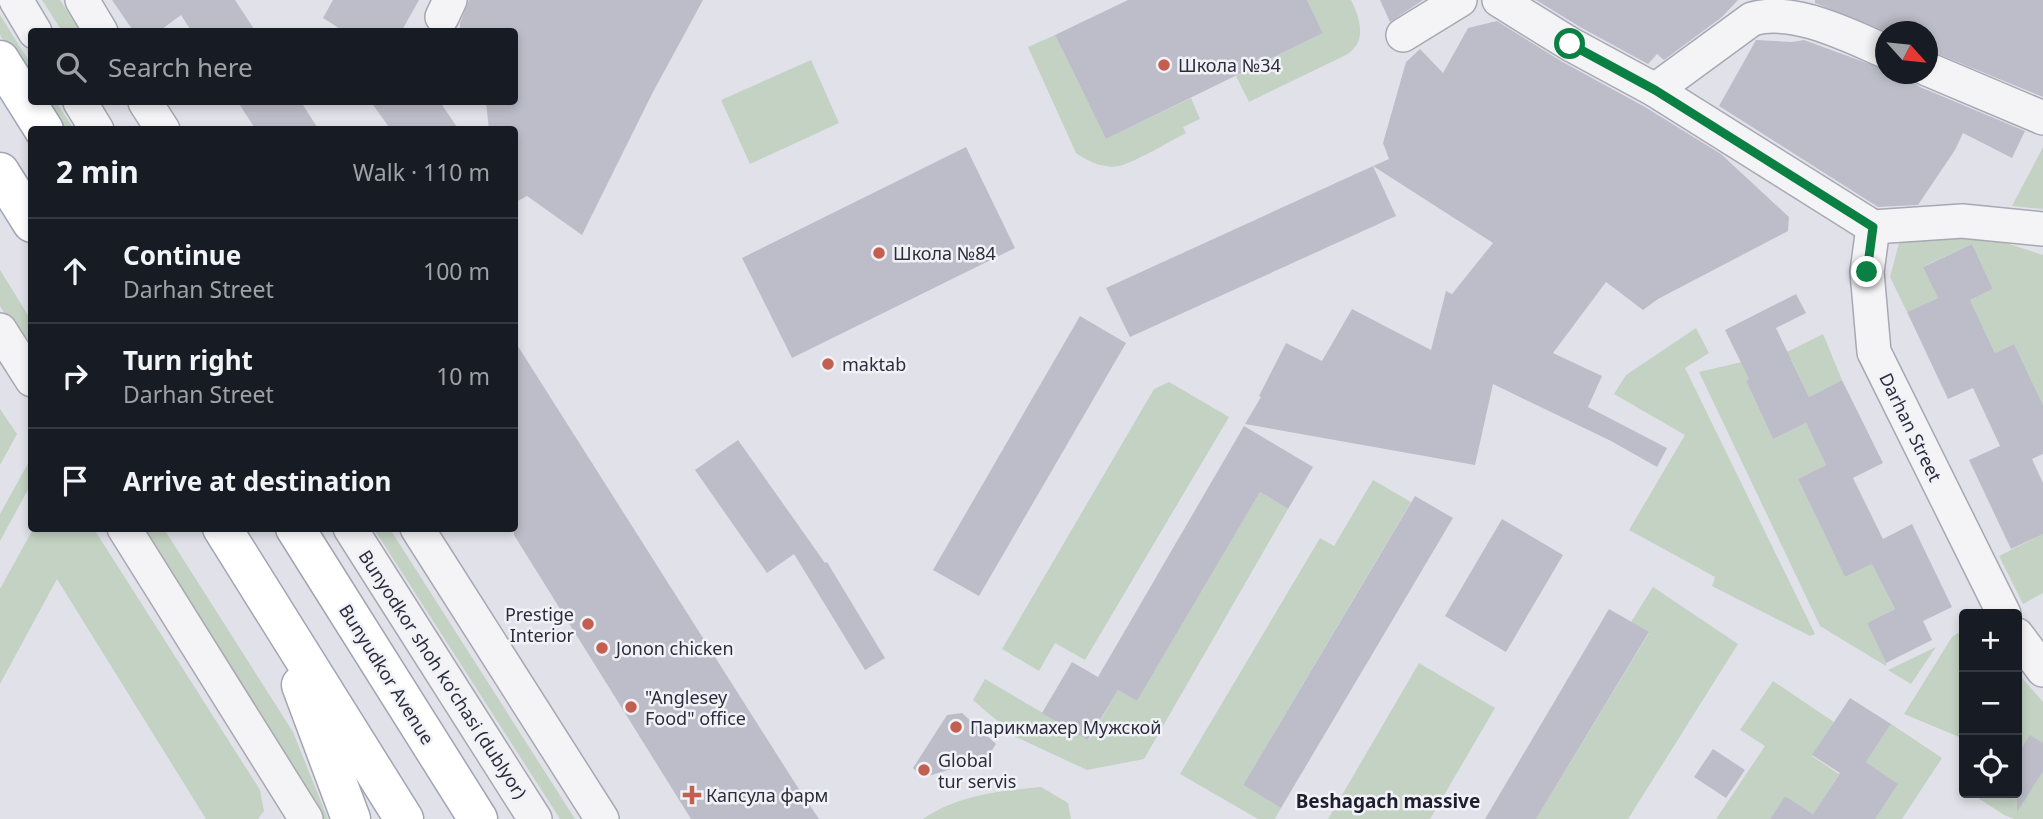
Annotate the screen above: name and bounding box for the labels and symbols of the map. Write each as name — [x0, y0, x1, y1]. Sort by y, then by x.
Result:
north arrow — [1875, 21, 1938, 84]
route start — [1554, 28, 1585, 59]
place label: Школа №34 — [1178, 53, 1281, 77]
marker: Школа №34 — [1156, 57, 1172, 73]
place label: Школа №84 — [893, 241, 996, 265]
marker: Школа №84 — [871, 245, 887, 261]
route end — [1851, 256, 1882, 287]
place label: maktab — [842, 352, 906, 376]
marker: maktab — [820, 356, 836, 372]
street label: Darhan Street — [1874, 369, 1948, 486]
street label: Bunyodkor shoh koʻchasi (dublyor) — [353, 545, 533, 803]
street label: Bunyudkor Avenue — [334, 599, 440, 749]
place label: Prestige Interior — [505, 602, 575, 647]
marker: Prestige Interior — [580, 616, 596, 632]
place label: Jonon chicken — [614, 636, 734, 660]
marker: Jonon chicken — [594, 640, 610, 656]
place label: "Anglesey Food" office — [645, 685, 746, 730]
marker: "Anglesey Food" office — [623, 699, 639, 715]
place label: Парикмахер Мужской — [970, 715, 1161, 739]
marker: Парикмахер Мужской — [948, 719, 964, 735]
place label: Global tur servis — [938, 748, 1016, 793]
marker: Global tur servis — [916, 762, 932, 778]
place label: Капсула фарм — [706, 783, 828, 807]
marker: Капсула фарм — [684, 787, 700, 803]
district label: Beshagach massive — [1296, 788, 1480, 814]

